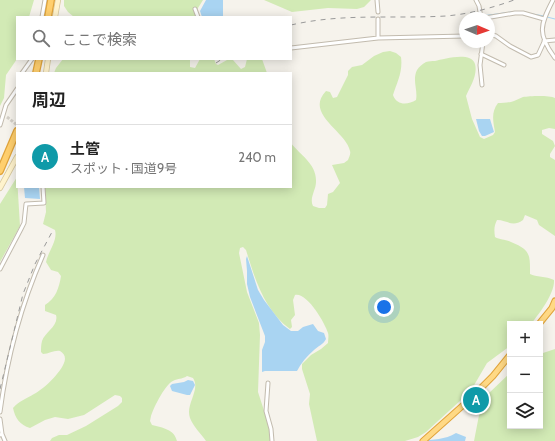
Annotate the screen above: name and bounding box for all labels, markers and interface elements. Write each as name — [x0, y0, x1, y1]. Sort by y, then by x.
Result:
north arrow — [459, 12, 495, 48]
search box — [16, 16, 292, 60]
icon: search — [30, 27, 52, 49]
text: ここで検索 — [62, 31, 137, 49]
text: 周辺 — [32, 90, 66, 110]
text: 土管 — [70, 140, 100, 158]
text: A — [41, 149, 49, 165]
text: 240 m — [238, 149, 276, 165]
text: スポット · 国道9号 — [70, 160, 177, 176]
your location — [374, 297, 394, 317]
map controls — [507, 321, 543, 429]
button: + — [507, 321, 543, 357]
button: − — [507, 357, 543, 393]
pin: A — [463, 385, 489, 415]
button: layers — [507, 393, 543, 429]

